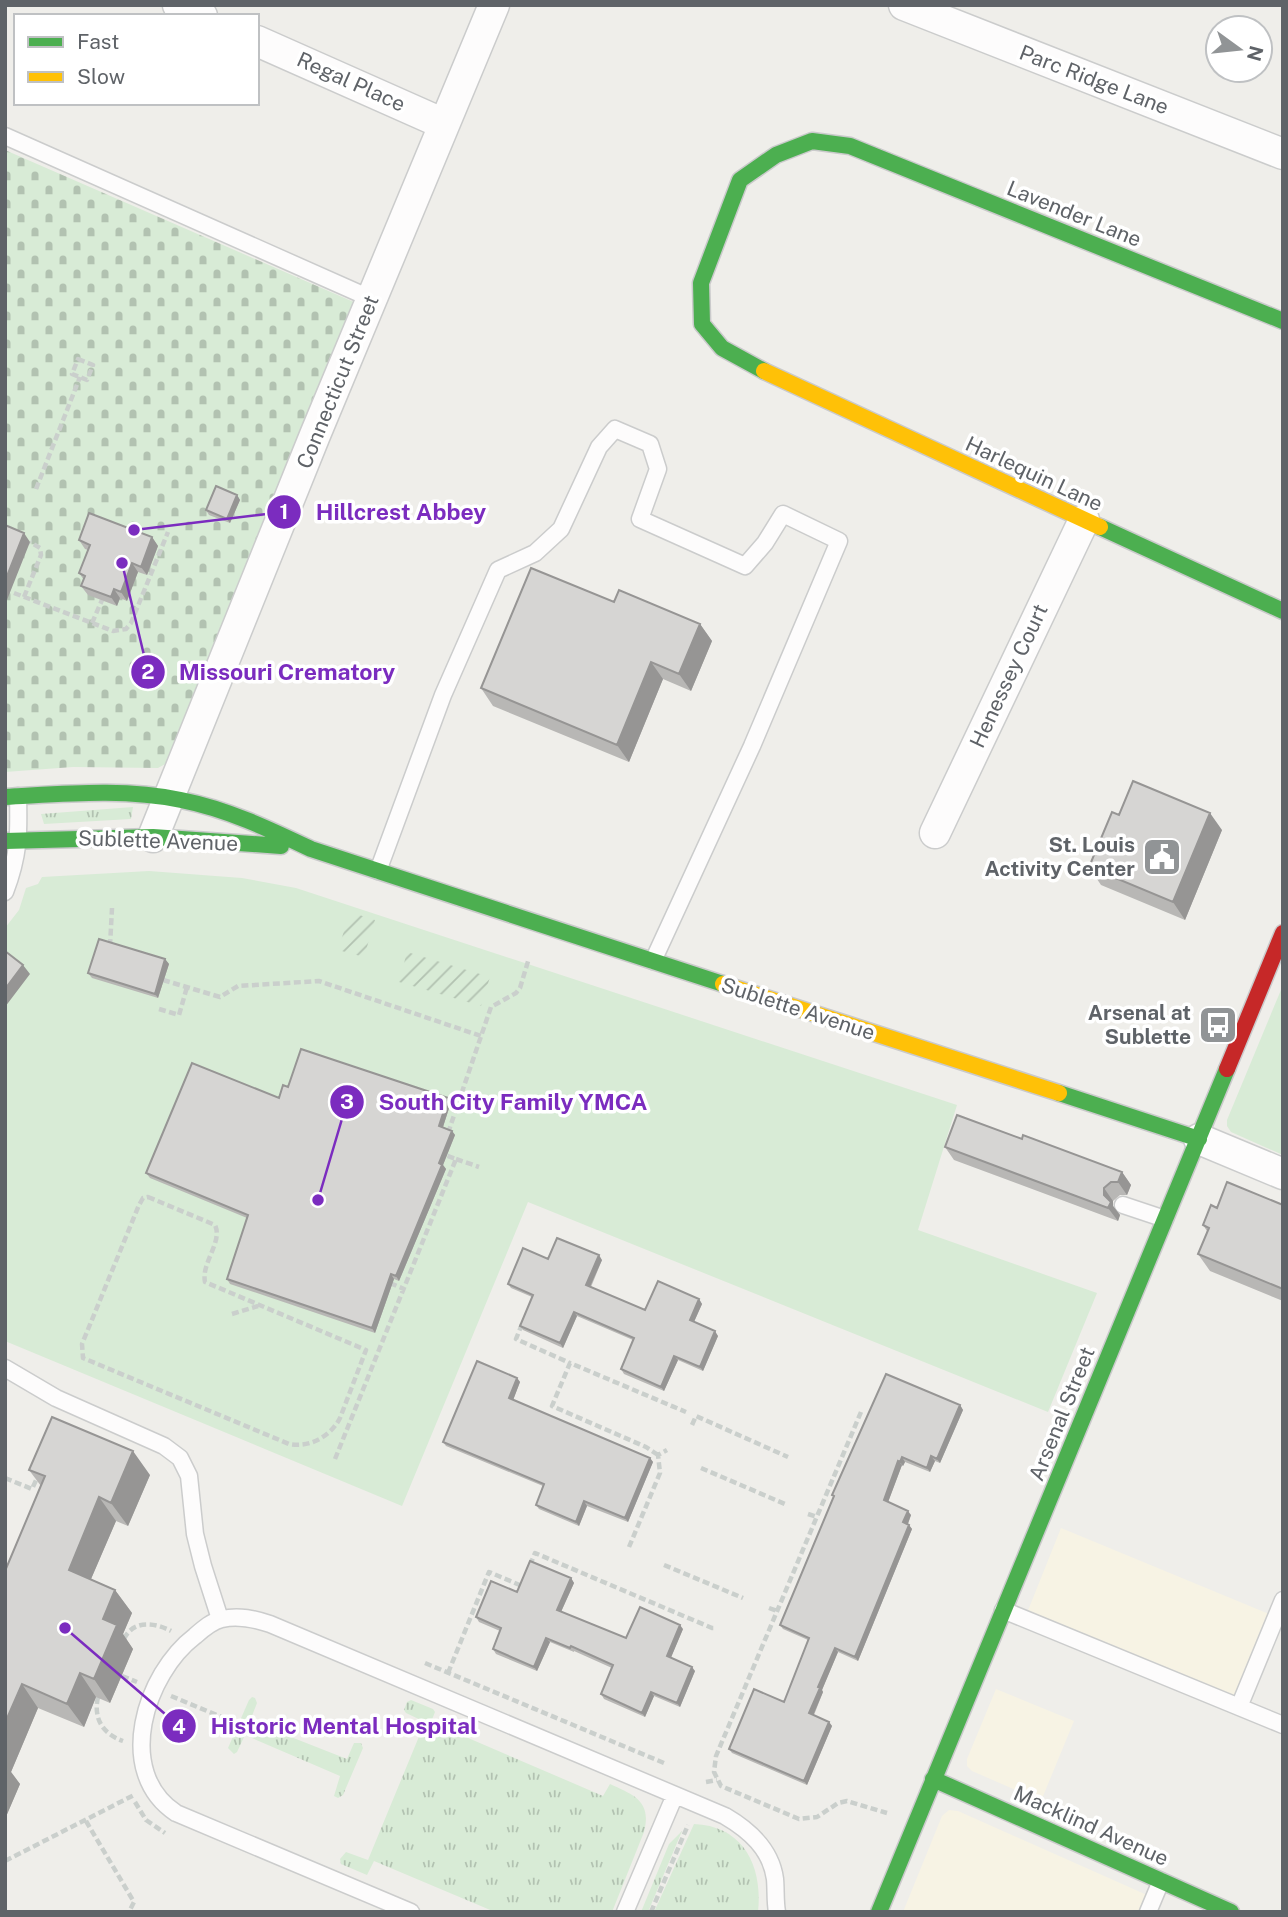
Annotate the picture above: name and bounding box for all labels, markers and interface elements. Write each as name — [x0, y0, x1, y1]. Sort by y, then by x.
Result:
legend — [14, 14, 259, 105]
north arrow — [1204, 14, 1274, 84]
text: Fast — [77, 29, 119, 54]
street label: Parc Ridge Lane — [1016, 40, 1172, 120]
text: N — [1243, 43, 1268, 63]
street label: Regal Place — [293, 47, 409, 117]
text: Slow — [77, 64, 125, 89]
street label: Lavender Lane — [1003, 175, 1145, 252]
street label: Connecticut Street — [291, 291, 384, 472]
street label: Harlequin Lane — [962, 431, 1107, 516]
callout: Hillcrest Abbey — [266, 490, 500, 534]
text: Hillcrest Abbey — [316, 498, 486, 525]
text: 1 — [280, 499, 289, 524]
street label: Henessey Court — [964, 600, 1053, 752]
callout: Missouri Crematory — [130, 650, 410, 694]
text: Missouri Crematory — [179, 658, 395, 685]
text: 2 — [141, 659, 155, 684]
street label: Sublette Avenue — [78, 825, 238, 856]
place label: St. Louis Activity Center — [984, 832, 1135, 881]
public building icon: St. Louis Activity Center — [1141, 836, 1183, 878]
street label: Sublette Avenue — [718, 972, 878, 1045]
place label: Arsenal at Sublette — [1088, 1000, 1191, 1049]
bus stop icon: Arsenal at Sublette — [1197, 1004, 1239, 1046]
callout: South City Family YMCA — [329, 1080, 662, 1124]
text: South City Family YMCA — [378, 1088, 648, 1115]
text: 3 — [340, 1089, 354, 1114]
street label: Arsenal Street — [1023, 1343, 1100, 1484]
callout: Historic Mental Hospital — [162, 1704, 492, 1748]
text: Historic Mental Hospital — [210, 1712, 478, 1739]
text: 4 — [172, 1714, 186, 1739]
street label: Macklind Avenue — [1010, 1780, 1172, 1871]

